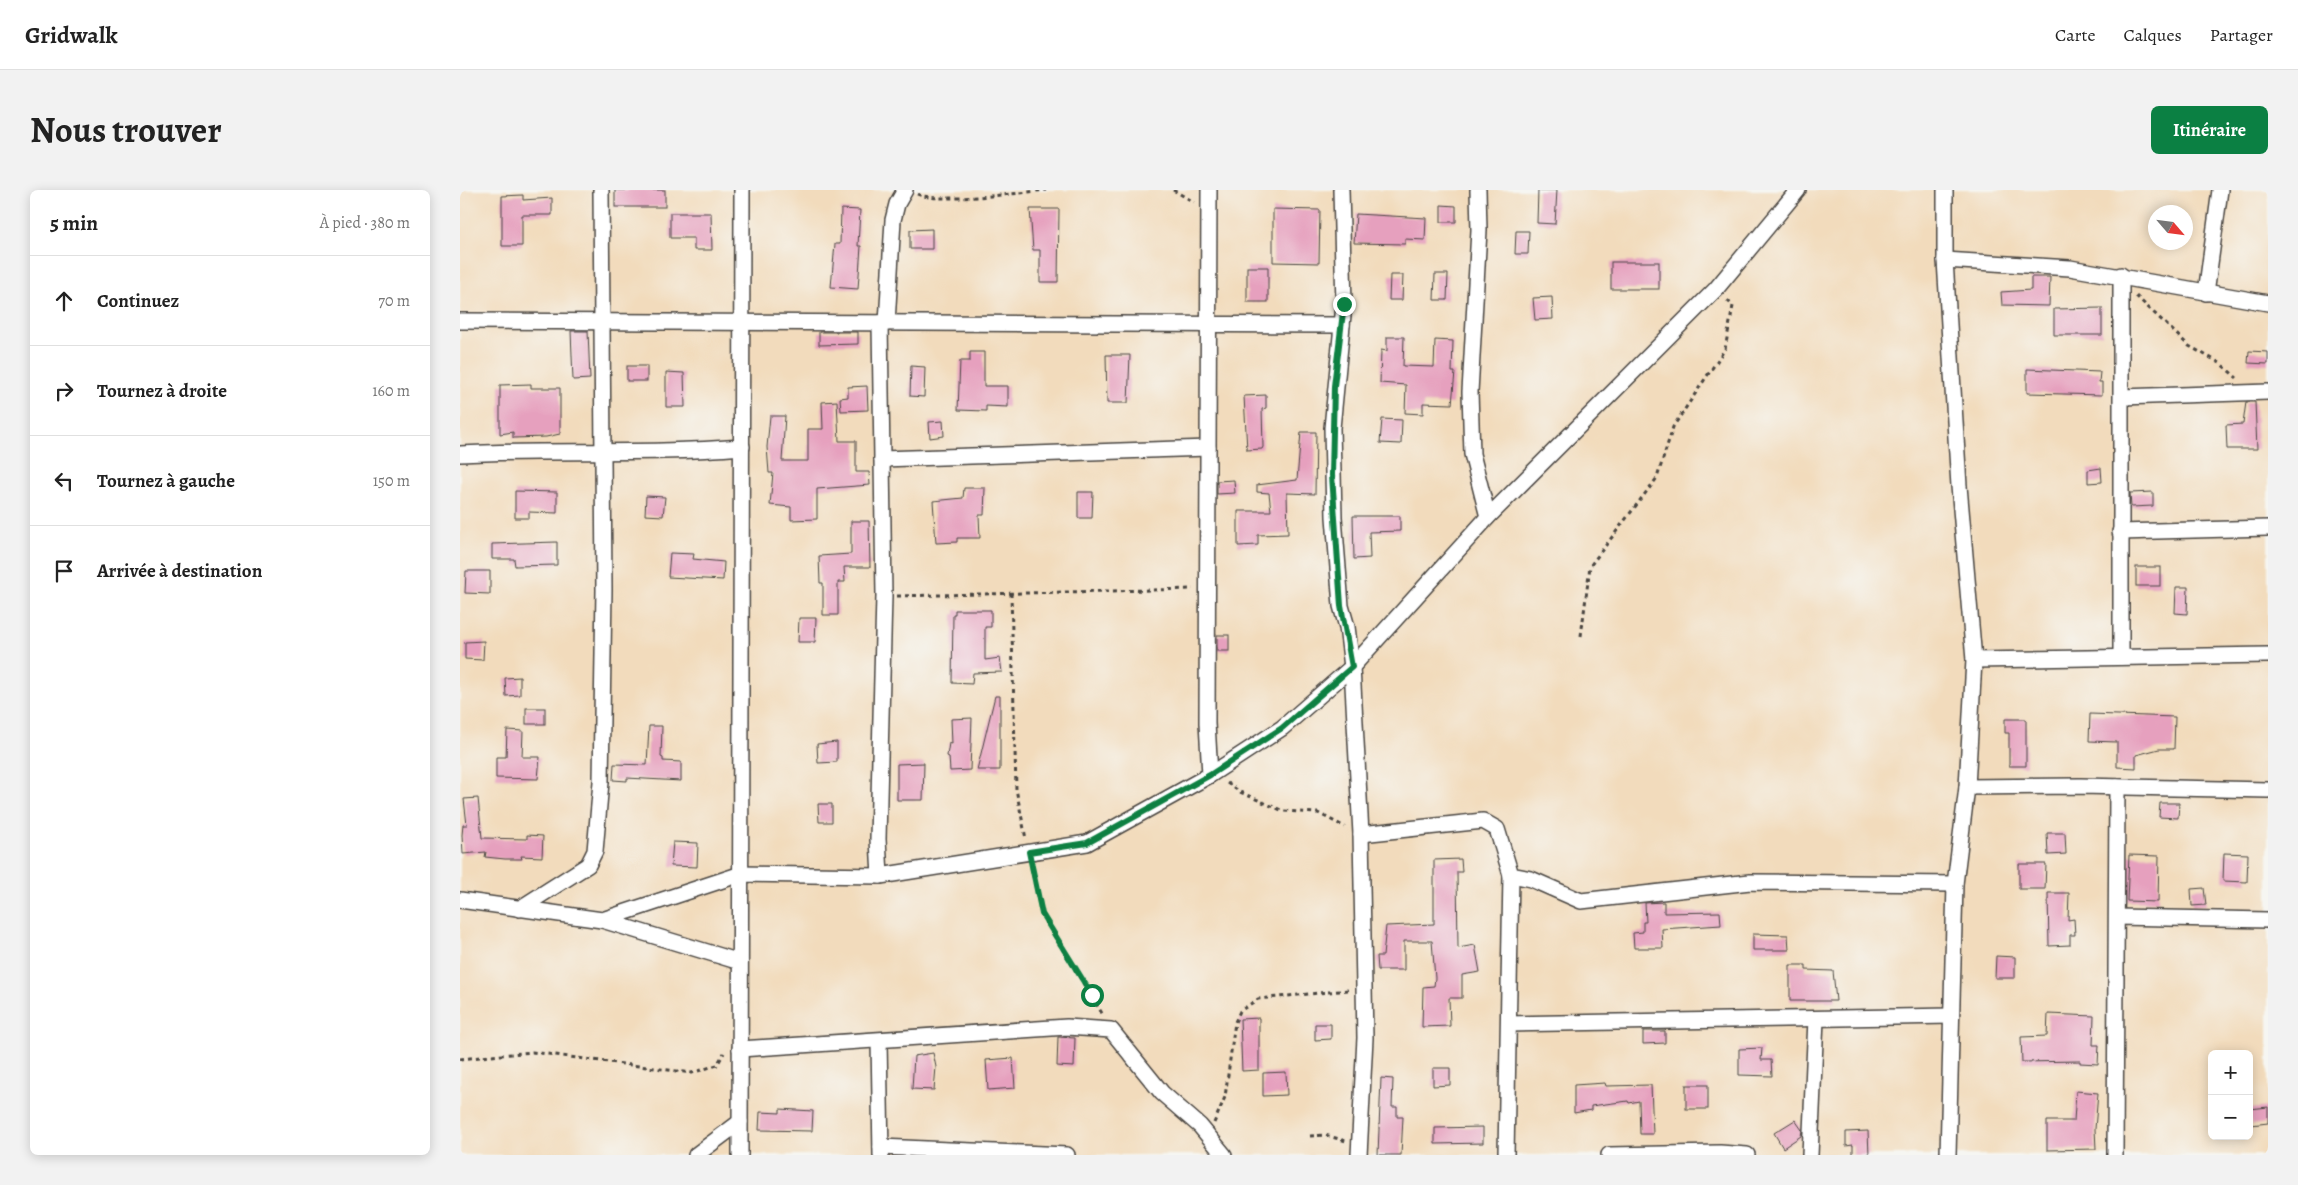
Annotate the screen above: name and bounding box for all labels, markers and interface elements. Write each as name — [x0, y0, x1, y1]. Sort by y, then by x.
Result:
text: Gridwalk — [25, 19, 118, 51]
text: Carte — [2055, 23, 2095, 47]
text: Calques — [2123, 23, 2182, 47]
text: Partager — [2210, 23, 2273, 47]
text: Nous trouver — [30, 106, 222, 154]
button: Itinéraire — [2151, 106, 2268, 154]
north arrow — [2148, 205, 2193, 250]
text: 5 min — [50, 209, 98, 237]
text: À pied · 380 m — [320, 212, 410, 234]
icon: ahead — [50, 287, 78, 315]
text: Continuez — [97, 288, 179, 314]
text: 70 m — [378, 290, 410, 312]
route end — [1333, 293, 1356, 316]
icon: right — [50, 377, 78, 405]
text: Tournez à droite — [97, 378, 227, 404]
text: 160 m — [372, 380, 410, 402]
icon: left — [50, 467, 78, 495]
text: Tournez à gauche — [97, 468, 235, 494]
text: 150 m — [373, 470, 410, 492]
icon: arrive — [50, 557, 78, 585]
text: Arrivée à destination — [97, 558, 262, 584]
route start — [1081, 984, 1104, 1007]
map controls — [2208, 1050, 2253, 1140]
button: + — [2208, 1050, 2253, 1095]
button: − — [2208, 1095, 2253, 1140]

